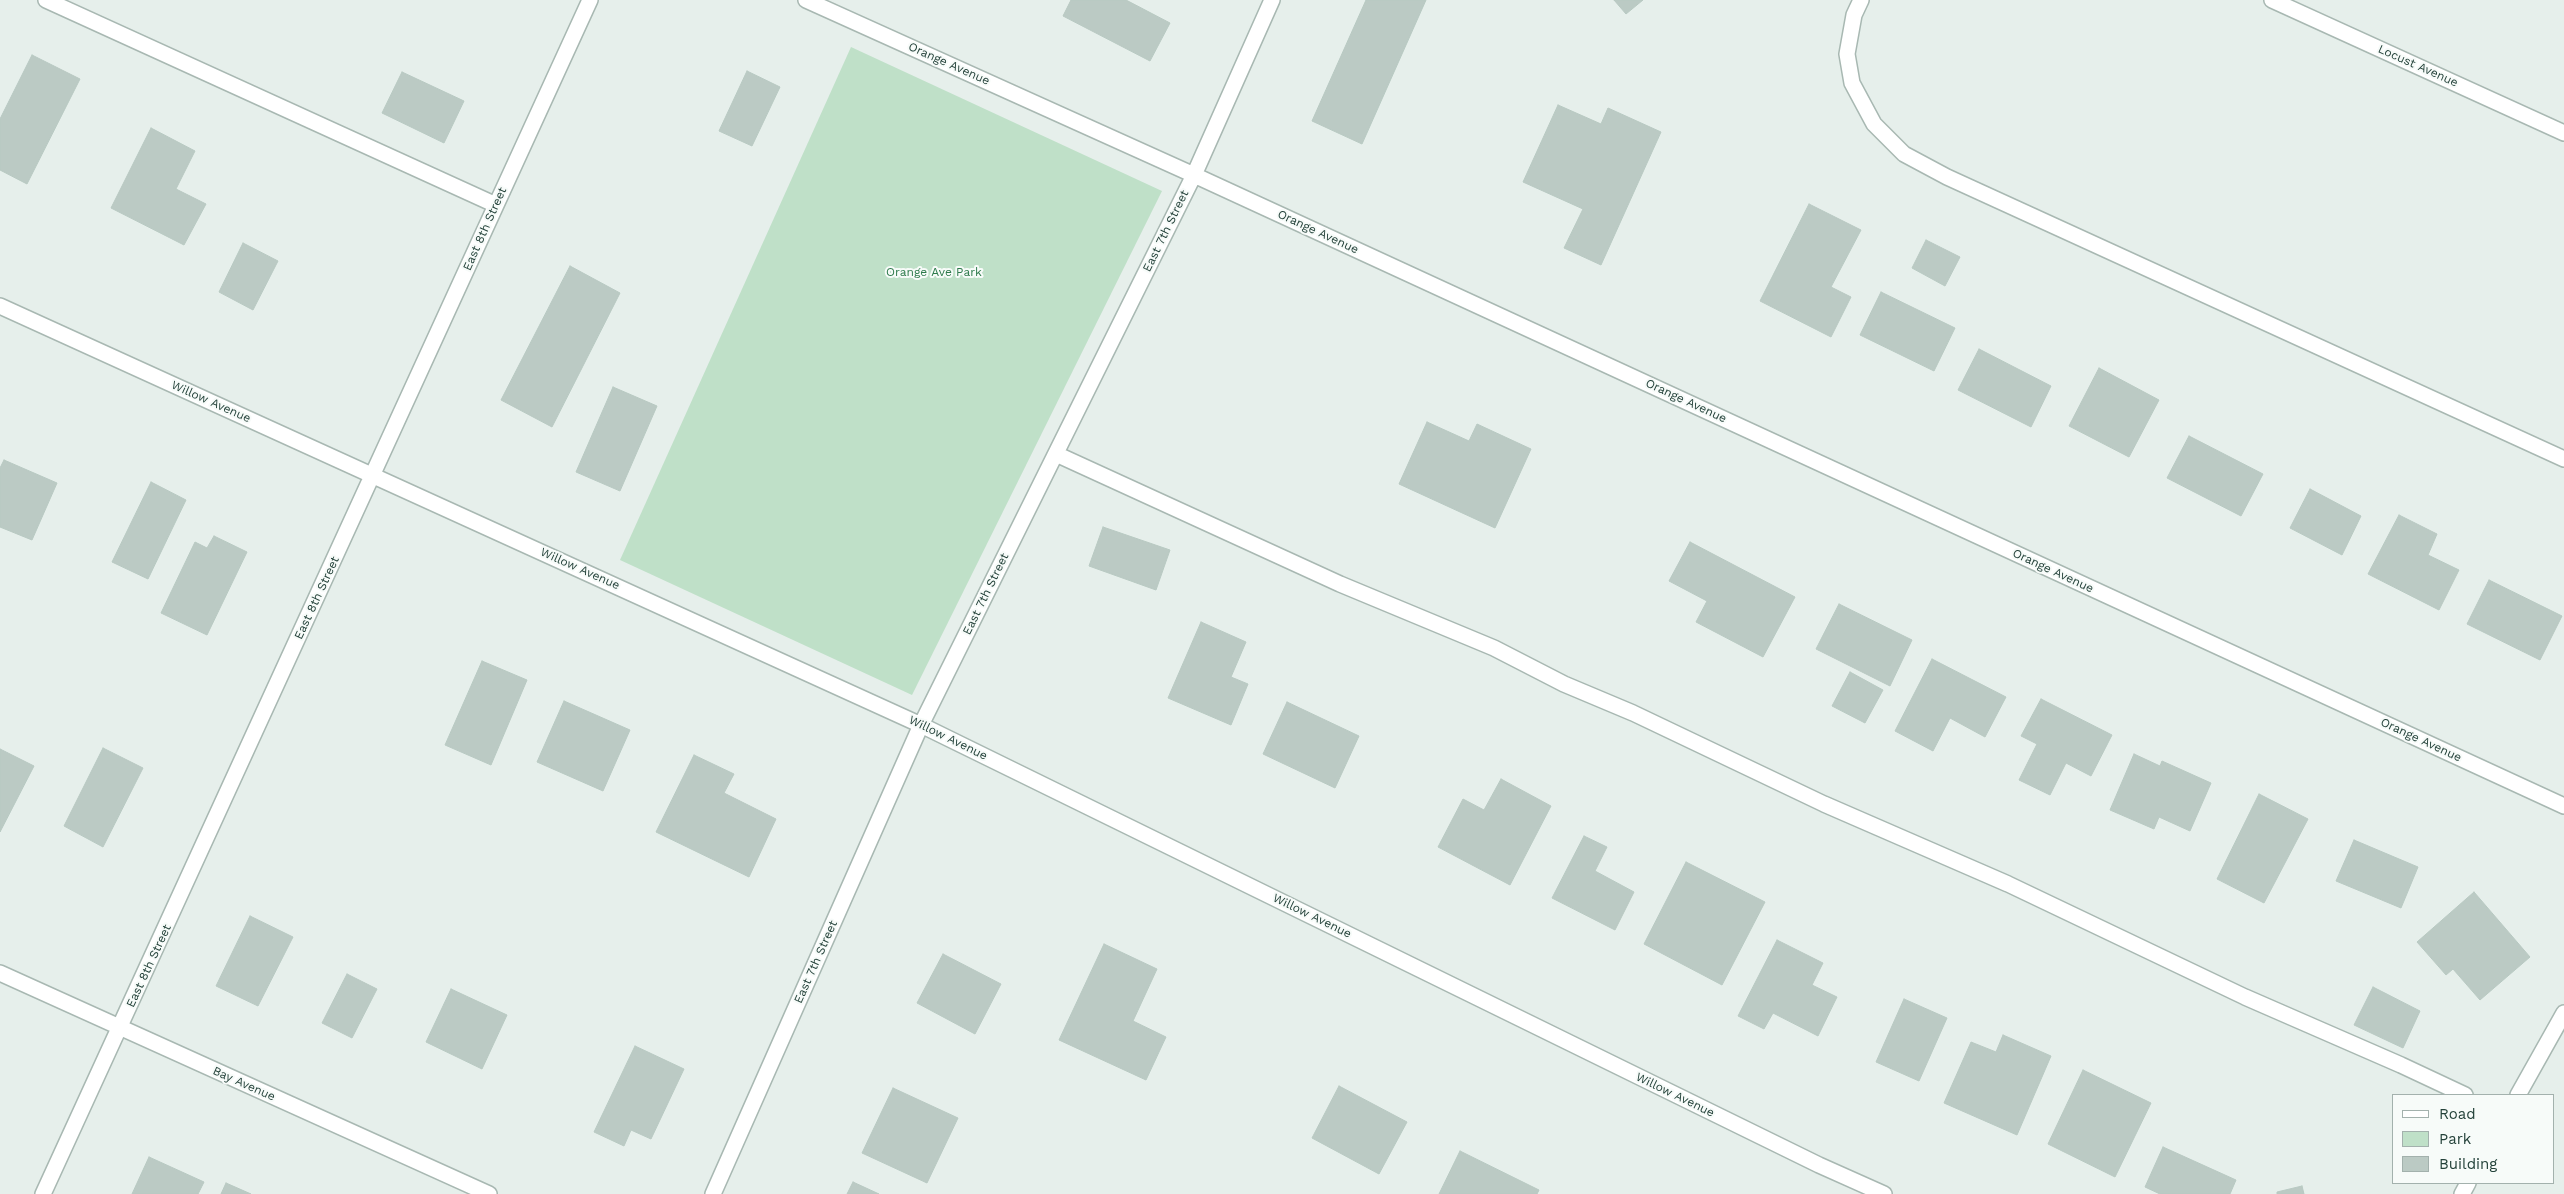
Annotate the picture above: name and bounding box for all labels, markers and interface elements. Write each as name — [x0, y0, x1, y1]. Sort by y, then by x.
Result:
street label: Orange Avenue — [906, 40, 992, 88]
street label: Locust Avenue — [2376, 42, 2460, 90]
street label: East 8th Street — [460, 185, 510, 273]
street label: East 7th Street — [1140, 188, 1192, 274]
street label: Orange Avenue — [1275, 207, 1361, 257]
park label: Orange Ave Park — [886, 265, 982, 279]
street label: Orange Avenue — [1643, 376, 1729, 426]
street label: Willow Avenue — [169, 378, 253, 426]
street label: Willow Avenue — [538, 545, 622, 593]
street label: Orange Avenue — [2010, 546, 2096, 596]
street label: East 7th Street — [960, 551, 1012, 637]
street label: East 8th Street — [291, 554, 343, 642]
street label: Willow Avenue — [906, 713, 990, 763]
street label: Orange Avenue — [2378, 715, 2464, 765]
street label: Willow Avenue — [1270, 891, 1354, 941]
street label: East 7th Street — [791, 918, 841, 1006]
street label: East 8th Street — [123, 922, 175, 1010]
street label: Bay Avenue — [210, 1064, 278, 1104]
street label: Willow Avenue — [1633, 1070, 1717, 1120]
legend — [2392, 1094, 2554, 1184]
text: Road — [2439, 1105, 2476, 1123]
text: Park — [2439, 1130, 2471, 1148]
text: Building — [2439, 1155, 2497, 1173]

